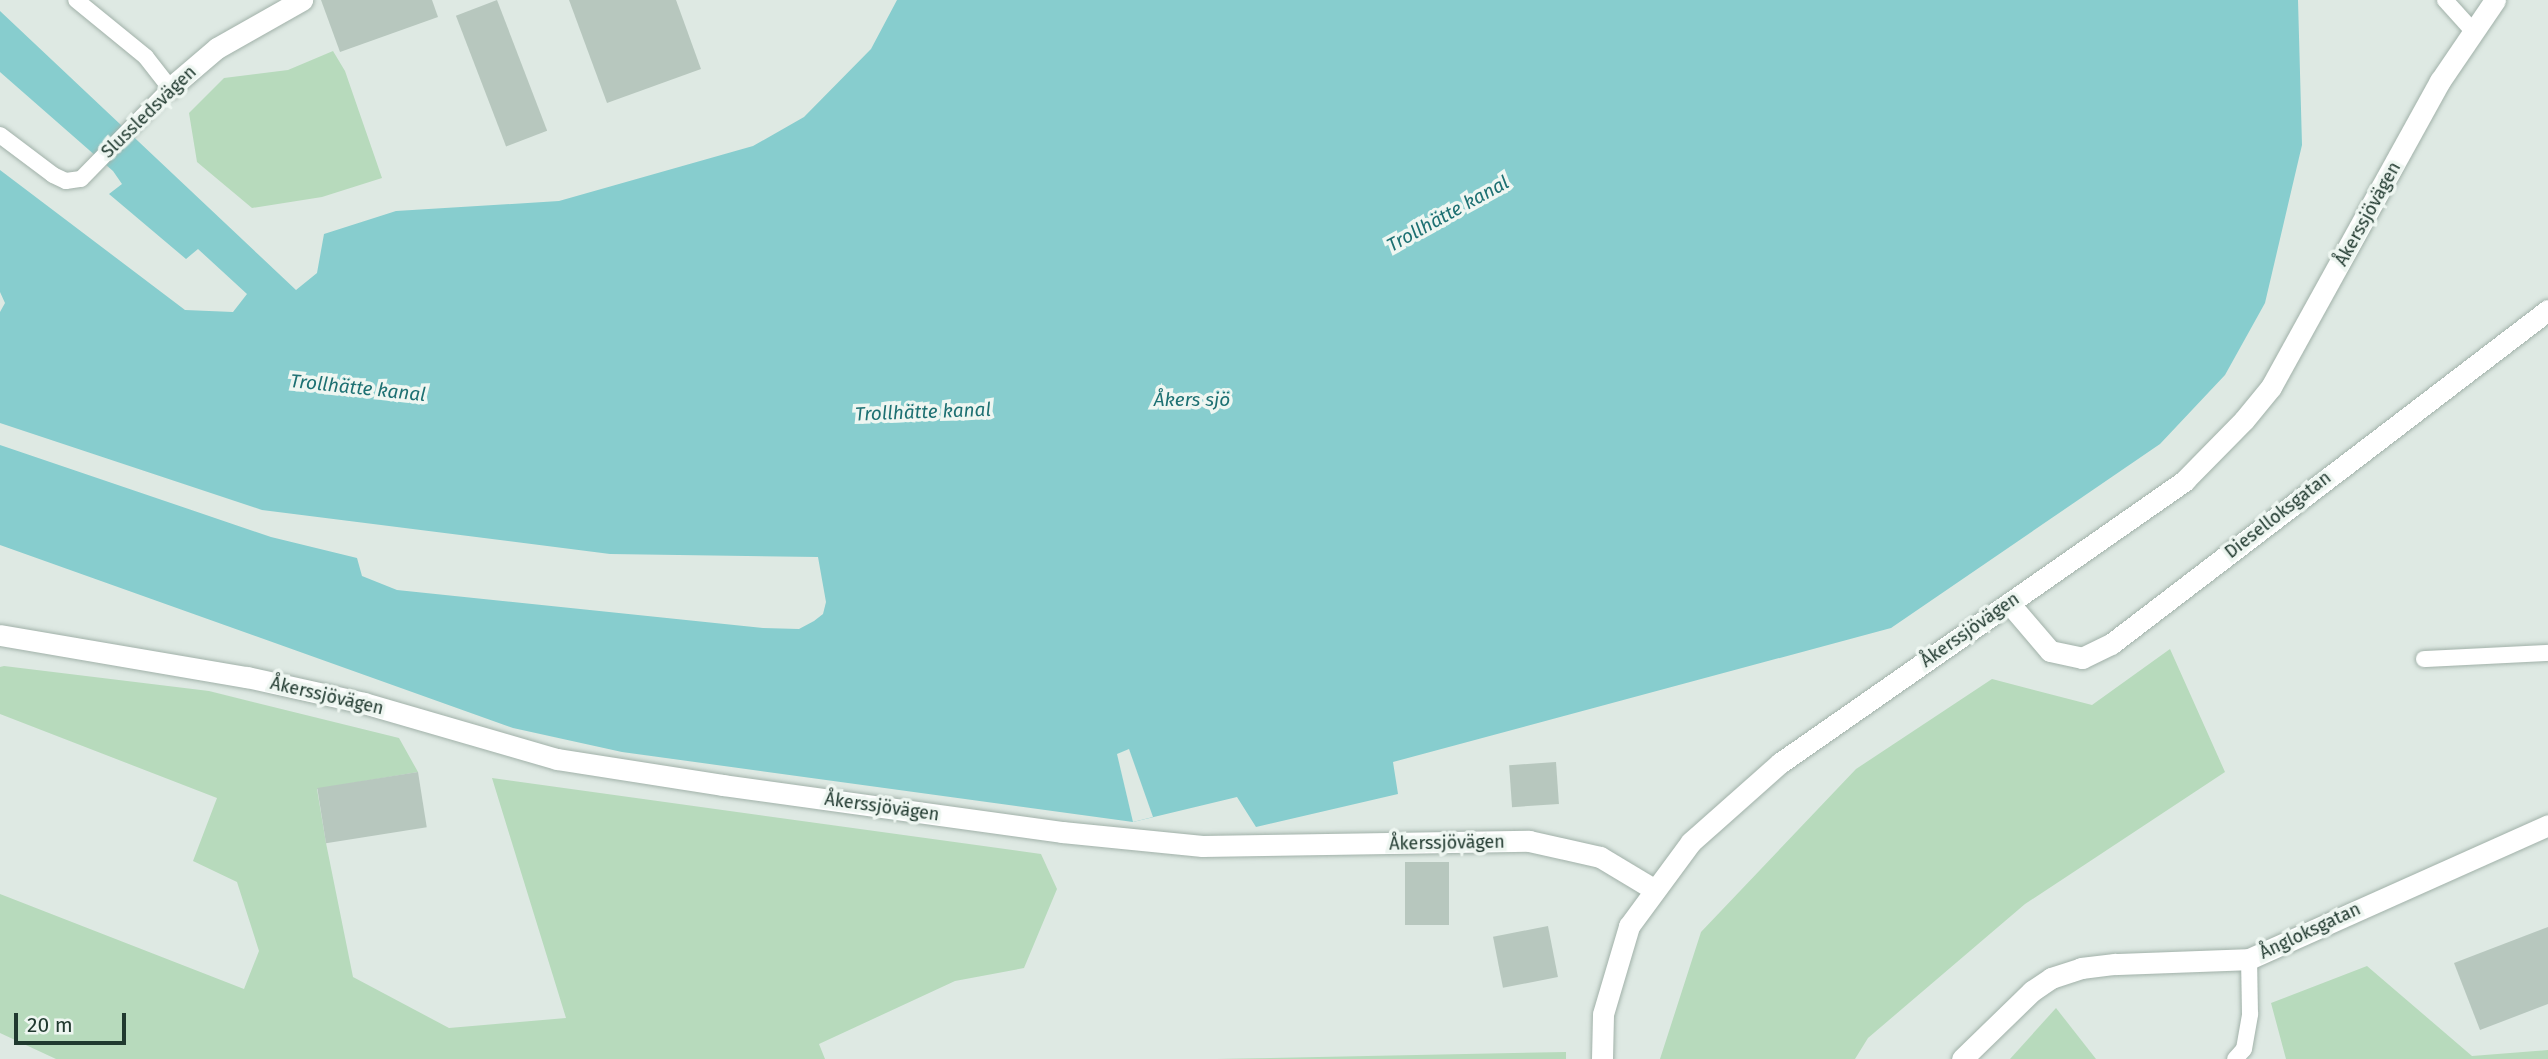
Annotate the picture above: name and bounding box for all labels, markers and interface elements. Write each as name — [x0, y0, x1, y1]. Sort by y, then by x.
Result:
street label: Slussledsvägen — [97, 61, 201, 163]
street label: Åkerssjövägen — [2331, 158, 2405, 270]
water label: Trollhätte kanal — [1383, 171, 1513, 257]
water label: Trollhätte kanal — [289, 370, 427, 406]
water label: Åkers sjö — [1154, 389, 1230, 411]
water label: Trollhätte kanal — [855, 398, 991, 426]
street label: Dieselloksgatan — [2221, 467, 2335, 563]
street label: Åkerssjövägen — [1916, 588, 2024, 672]
street label: Åkerssjövägen — [268, 672, 386, 720]
street label: Åkerssjövägen — [823, 788, 941, 826]
street label: Åkerssjövägen — [1389, 831, 1505, 855]
street label: Ångloksgatan — [2256, 898, 2364, 964]
scale bar — [18, 1000, 130, 1044]
text: 20 m — [27, 1012, 73, 1038]

